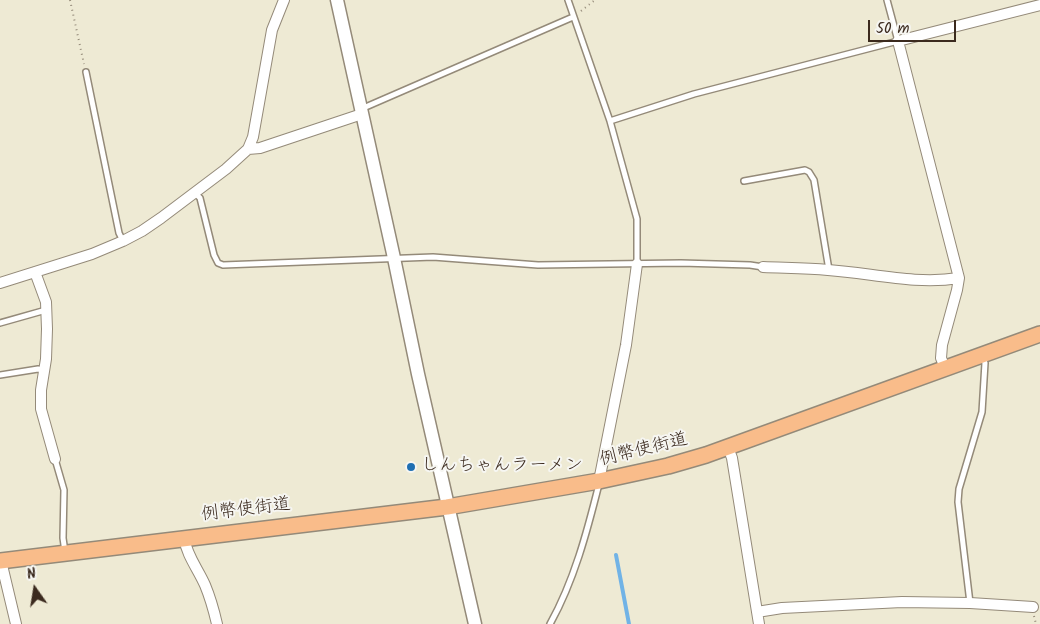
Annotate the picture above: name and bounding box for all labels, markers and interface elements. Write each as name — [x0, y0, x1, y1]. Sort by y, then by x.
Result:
scale bar — [870, 10, 958, 42]
text: 50 m — [876, 17, 910, 41]
street label: 例幣使街道 — [598, 430, 690, 472]
place label: しんちゃんラーメン — [421, 456, 583, 478]
marker: しんちゃんラーメン — [405, 461, 417, 473]
street label: 例幣使街道 — [200, 495, 292, 527]
text: N — [25, 563, 38, 586]
north arrow — [10, 564, 60, 614]

